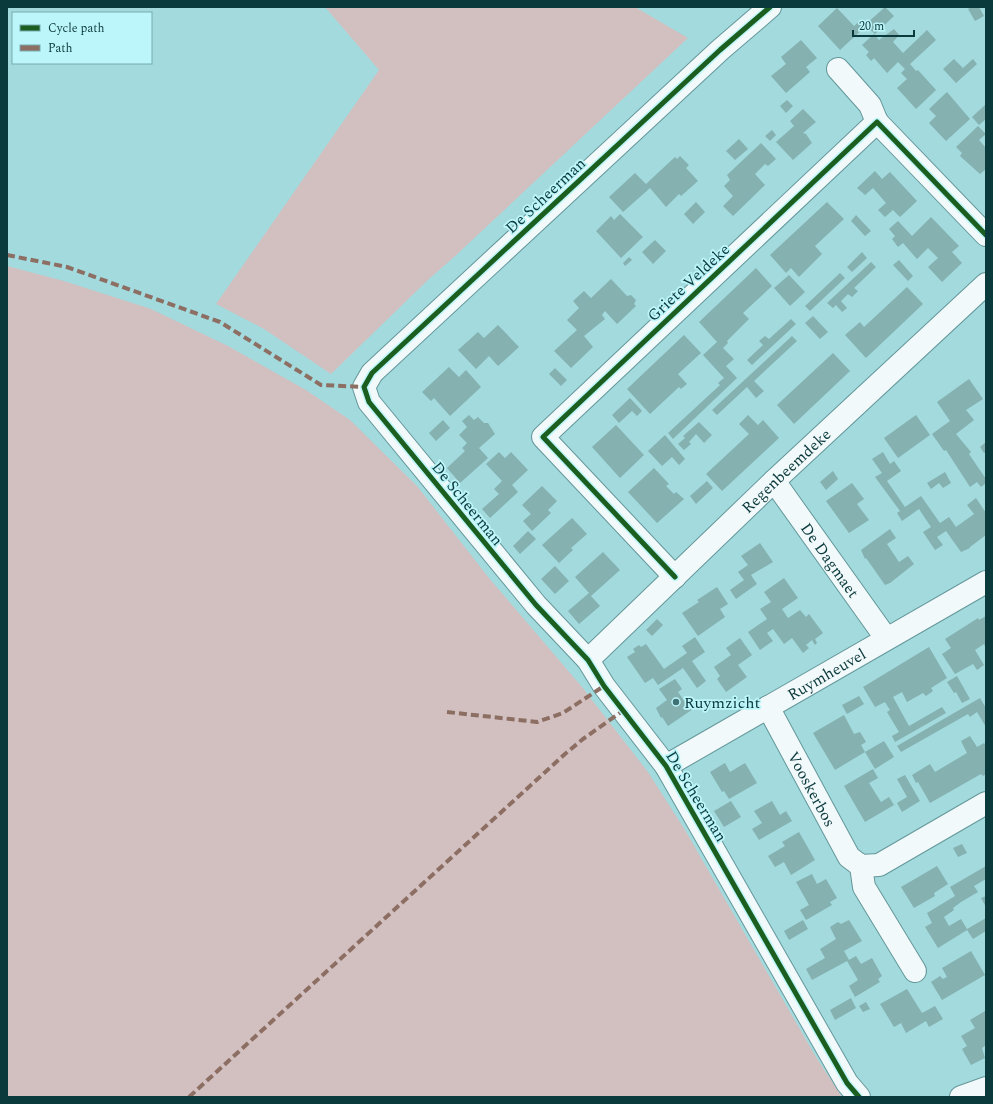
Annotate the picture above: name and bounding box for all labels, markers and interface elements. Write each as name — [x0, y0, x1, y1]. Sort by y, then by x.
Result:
legend — [12, 12, 152, 64]
scale bar — [853, 12, 914, 38]
text: 20 m — [859, 17, 884, 36]
text: Cycle path — [48, 19, 105, 38]
text: Path — [48, 39, 73, 58]
street label: De Scheerman — [500, 152, 591, 239]
street label: Griete Veldeke — [642, 238, 735, 327]
street label: Regenbeemdeke — [736, 423, 837, 519]
street label: De Scheerman — [426, 456, 509, 551]
street label: De Dagmaet — [794, 518, 865, 604]
street label: Ruymheuvel — [783, 643, 871, 707]
place label: Ruymzicht — [684, 691, 761, 715]
marker: Ruymzicht — [671, 697, 681, 707]
street label: De Scheerman — [659, 746, 733, 847]
street label: Vooskerbos — [781, 747, 842, 831]

